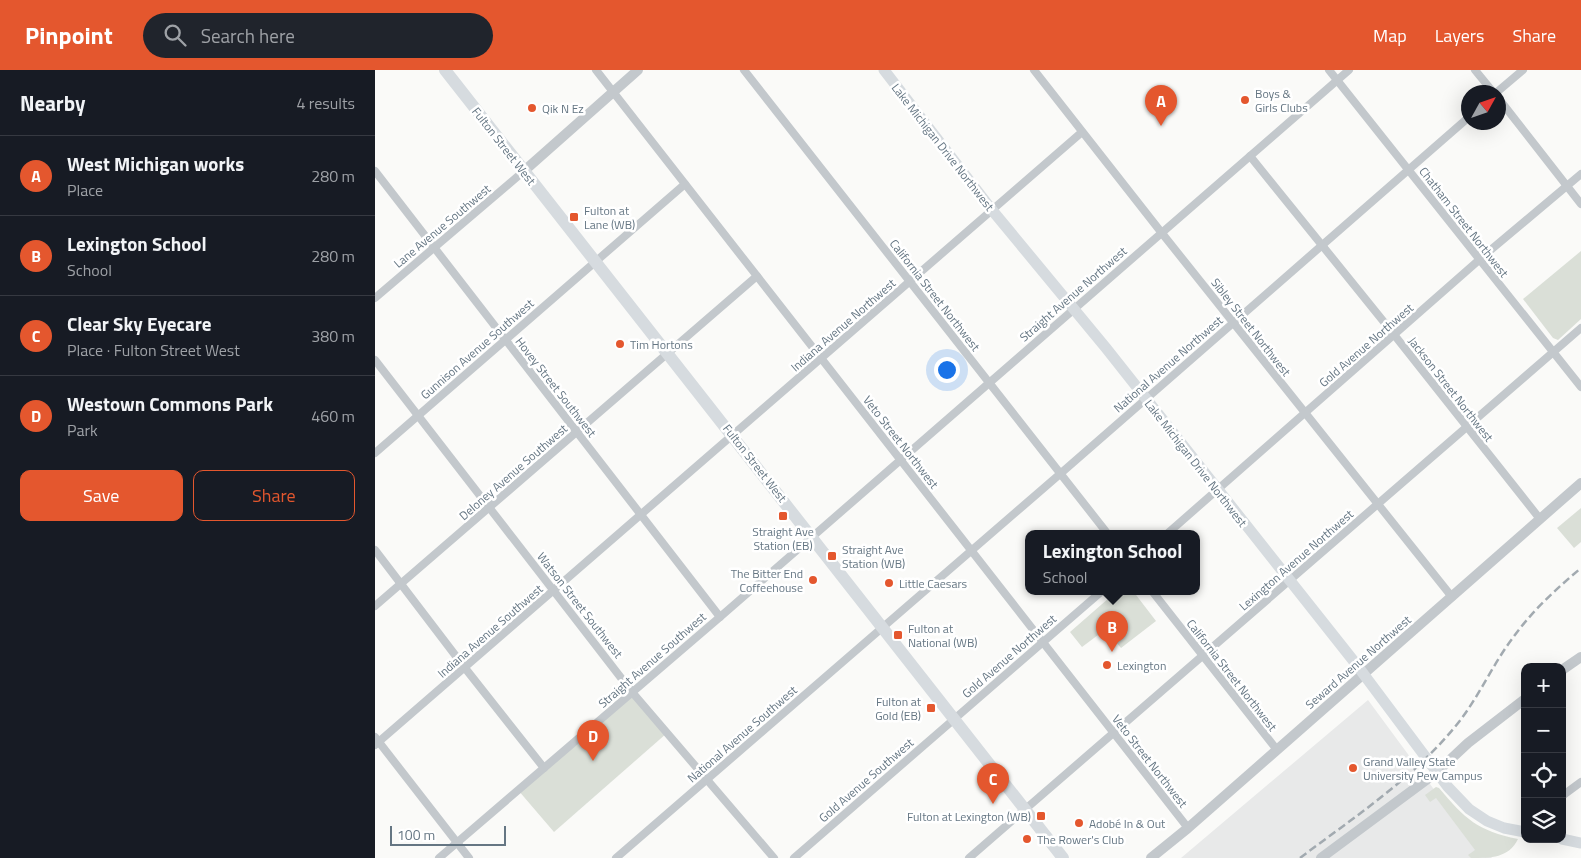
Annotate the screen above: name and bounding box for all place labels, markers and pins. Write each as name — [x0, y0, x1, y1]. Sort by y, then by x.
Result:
place label: Boys & Girls Clubs — [1255, 84, 1308, 117]
pin: A — [1145, 85, 1177, 126]
marker: Boys & Girls Clubs — [1239, 94, 1251, 106]
place label: Qik N Ez — [542, 99, 584, 118]
marker: Qik N Ez — [526, 102, 538, 114]
place label: Fulton at Lane (WB) — [584, 201, 635, 234]
marker: Fulton at Lane (WB) — [568, 211, 580, 223]
place label: Tim Hortons — [630, 335, 693, 354]
marker: Tim Hortons — [614, 338, 626, 350]
marker: Straight Ave Station (EB) — [777, 510, 789, 522]
place label: Straight Ave Station (EB) — [752, 522, 814, 555]
place label: Straight Ave Station (WB) — [842, 540, 905, 573]
marker: Straight Ave Station (WB) — [826, 550, 838, 562]
place label: The Bitter End Coffeehouse — [731, 564, 803, 597]
marker: The Bitter End Coffeehouse — [807, 574, 819, 586]
place label: Little Caesars — [899, 574, 968, 593]
marker: Little Caesars — [883, 577, 895, 589]
pin: B — [1096, 611, 1128, 652]
place label: Fulton at National (WB) — [908, 619, 978, 652]
marker: Fulton at National (WB) — [892, 629, 904, 641]
place label: Lexington — [1117, 656, 1166, 675]
marker: Lexington — [1101, 659, 1113, 671]
place label: Fulton at Gold (EB) — [875, 692, 922, 725]
marker: Fulton at Gold (EB) — [925, 702, 937, 714]
pin: D — [577, 720, 609, 761]
place label: Grand Valley State University Pew Campus — [1363, 752, 1483, 785]
marker: Grand Valley State University Pew Campus — [1347, 762, 1359, 774]
pin: C — [977, 763, 1009, 804]
place label: Fulton at Lexington (WB) — [907, 807, 1031, 826]
marker: Fulton at Lexington (WB) — [1035, 810, 1047, 822]
place label: Adobé In & Out — [1089, 814, 1166, 833]
marker: Adobé In & Out — [1073, 817, 1085, 829]
place label: The Rower's Club — [1037, 830, 1124, 849]
marker: The Rower's Club — [1021, 833, 1033, 845]

